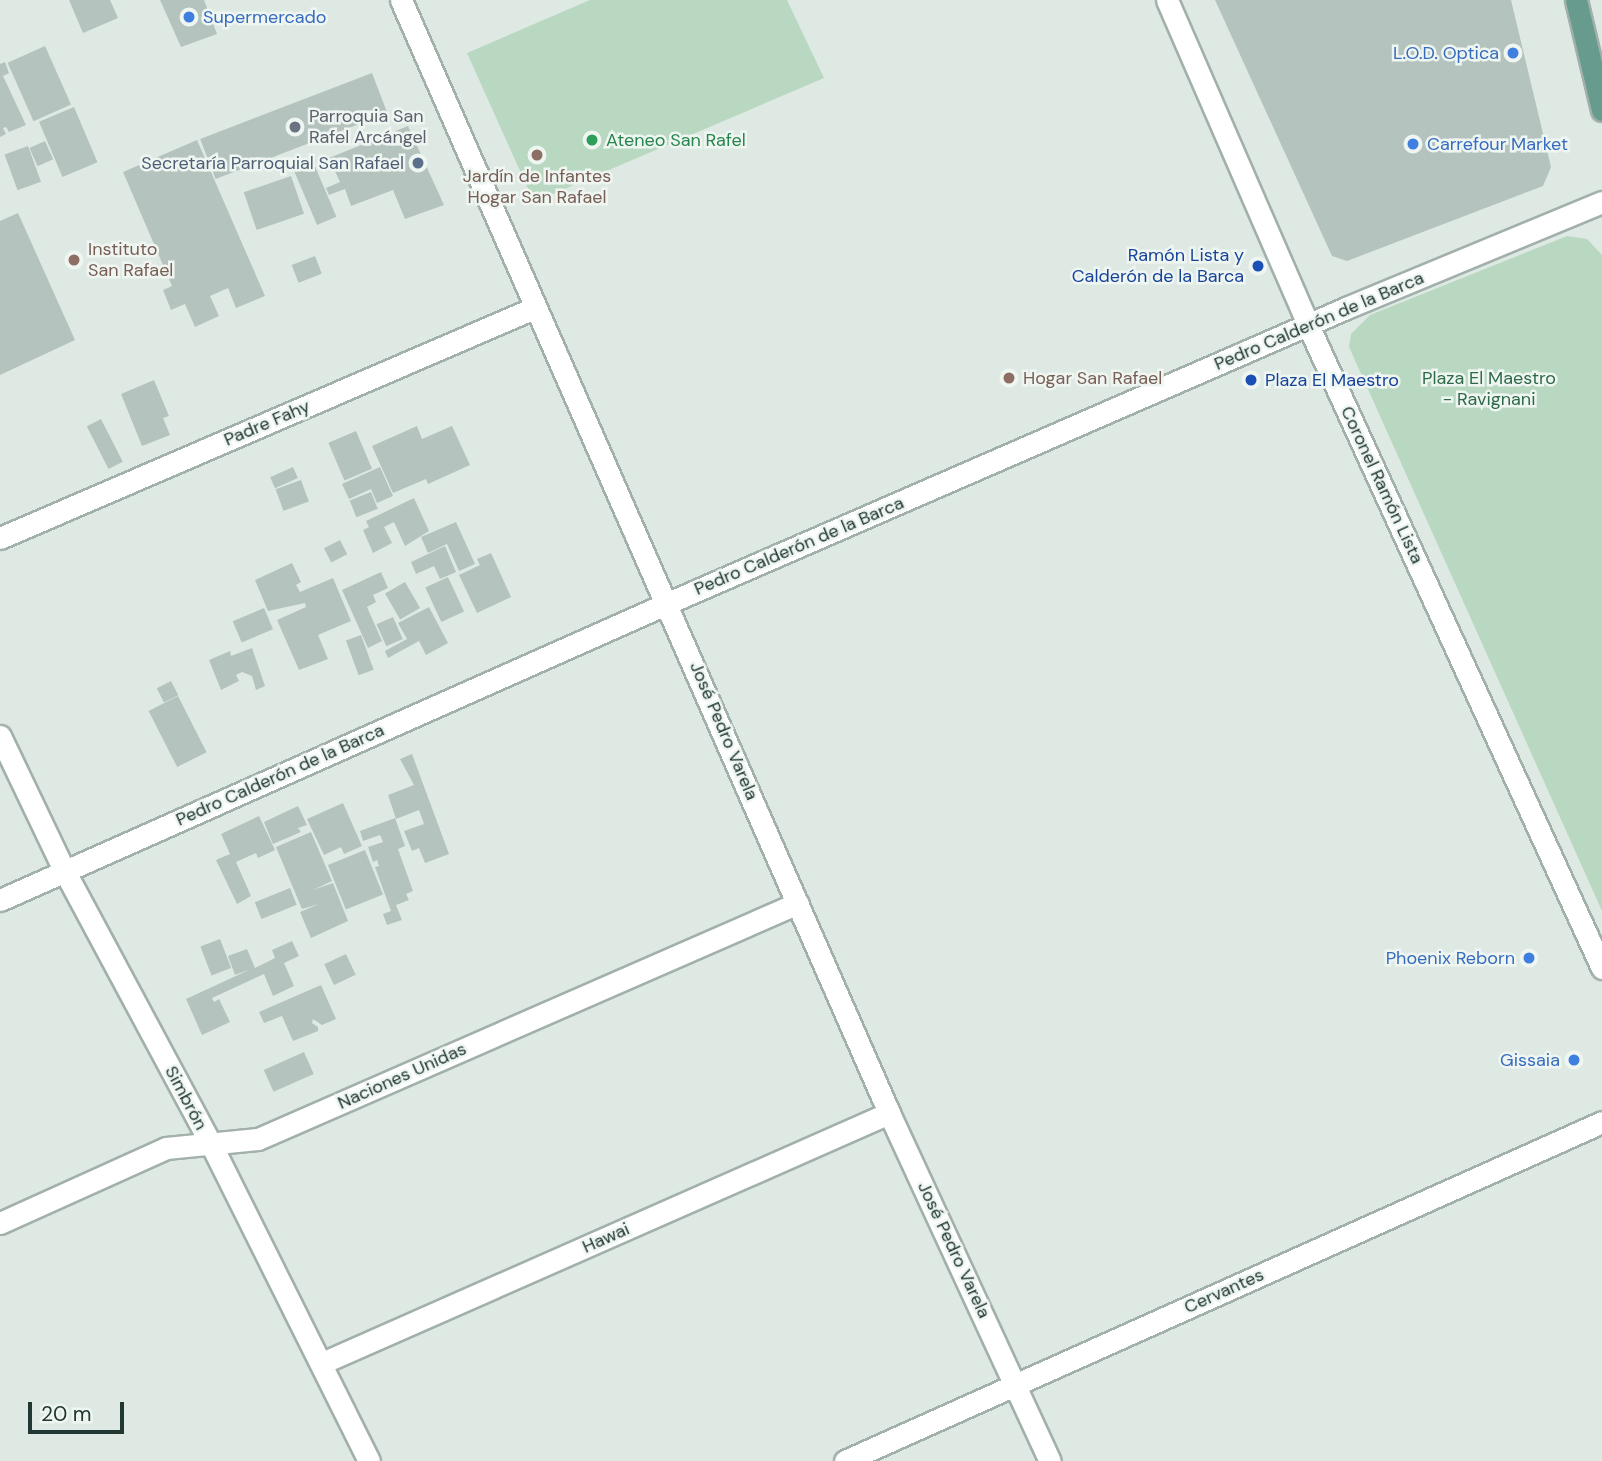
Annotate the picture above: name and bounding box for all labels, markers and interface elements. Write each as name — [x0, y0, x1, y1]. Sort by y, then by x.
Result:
place label: Supermercado — [203, 6, 327, 28]
marker: Supermercado — [181, 9, 197, 25]
place label: L.O.D. Optica — [1393, 42, 1499, 64]
marker: L.O.D. Optica — [1505, 45, 1521, 61]
place label: Parroquia San Rafel Arcángel — [309, 106, 427, 148]
marker: Parroquia San Rafel Arcángel — [287, 119, 303, 135]
place label: Ateneo San Rafel — [606, 129, 746, 151]
marker: Ateneo San Rafel — [584, 132, 600, 148]
place label: Carrefour Market — [1427, 133, 1568, 155]
marker: Carrefour Market — [1405, 136, 1421, 152]
marker: Jardín de Infantes Hogar San Rafael — [529, 147, 545, 163]
place label: Secretaría Parroquial San Rafael — [141, 152, 404, 174]
marker: Secretaría Parroquial San Rafael — [410, 155, 426, 171]
place label: Jardín de Infantes Hogar San Rafael — [463, 166, 611, 208]
place label: Instituto San Rafael — [88, 239, 173, 282]
place label: Ramón Lista y Calderón de la Barca — [1072, 245, 1244, 288]
marker: Instituto San Rafael — [66, 252, 82, 268]
marker: Ramón Lista y Calderón de la Barca — [1250, 258, 1266, 274]
street label: Pedro Calderón de la Barca — [1211, 267, 1427, 375]
place label: Hogar San Rafael — [1023, 367, 1162, 389]
park label: Plaza El Maestro - Ravignani — [1422, 368, 1556, 410]
place label: Plaza El Maestro — [1265, 369, 1399, 391]
marker: Hogar San Rafael — [1001, 370, 1017, 386]
marker: Plaza El Maestro — [1243, 372, 1259, 388]
street label: Padre Fahy — [221, 395, 313, 451]
street label: Coronel Ramón Lista — [1336, 403, 1428, 567]
street label: Pedro Calderón de la Barca — [691, 492, 907, 600]
street label: José Pedro Varela — [685, 659, 763, 803]
street label: Pedro Calderón de la Barca — [173, 719, 387, 831]
place label: Phoenix Reborn — [1386, 947, 1515, 969]
marker: Phoenix Reborn — [1521, 950, 1537, 966]
street label: Naciones Unidas — [334, 1038, 470, 1114]
place label: Gissaia — [1500, 1049, 1560, 1071]
marker: Gissaia — [1566, 1052, 1582, 1068]
street label: Simbrón — [160, 1062, 212, 1134]
street label: José Pedro Varela — [913, 1178, 995, 1322]
street label: Hawai — [579, 1218, 633, 1258]
street label: Cervantes — [1181, 1264, 1267, 1318]
scale bar — [32, 1388, 128, 1432]
text: 20 m — [41, 1400, 92, 1428]

